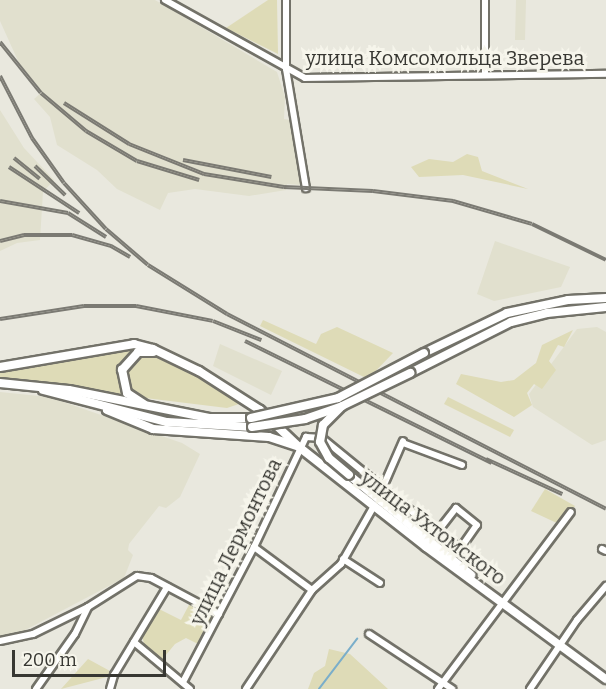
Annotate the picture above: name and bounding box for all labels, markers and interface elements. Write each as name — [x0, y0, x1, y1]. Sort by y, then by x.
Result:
street label: улица Комсомольца Зверева — [306, 46, 584, 70]
street label: улица Лермонтова — [185, 455, 287, 629]
street label: улица Ухтомского — [356, 466, 510, 590]
scale bar — [15, 638, 170, 676]
text: 200 m — [23, 649, 77, 671]

